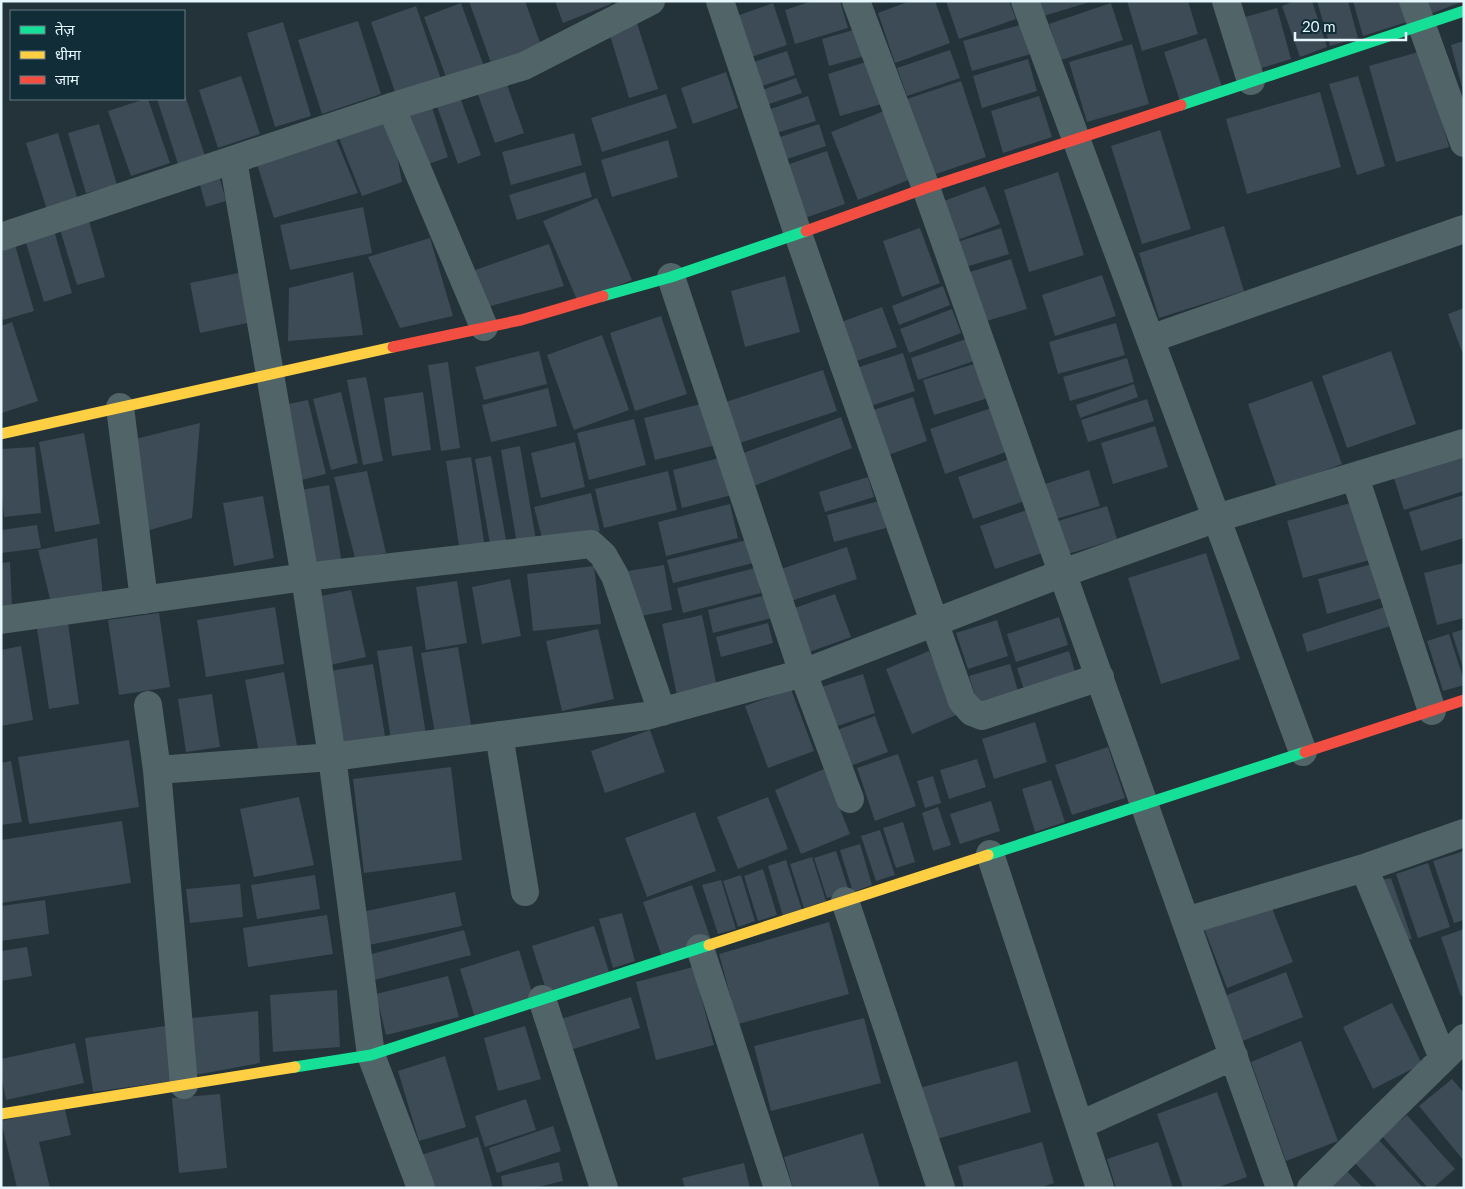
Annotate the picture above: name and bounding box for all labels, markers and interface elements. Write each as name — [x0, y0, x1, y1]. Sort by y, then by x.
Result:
legend — [10, 10, 185, 100]
scale bar — [1295, 10, 1406, 42]
text: 20 m — [1302, 17, 1336, 35]
text: तेज़ — [55, 20, 76, 38]
text: धीमा — [55, 45, 82, 63]
text: जाम — [55, 70, 80, 88]

